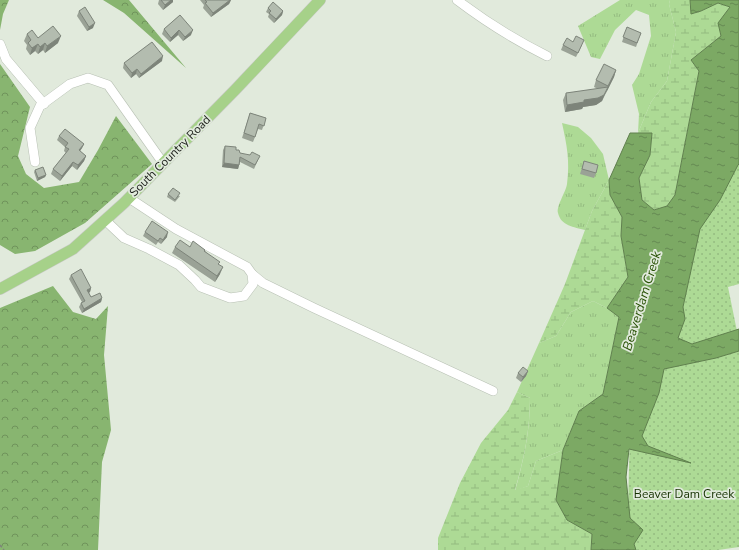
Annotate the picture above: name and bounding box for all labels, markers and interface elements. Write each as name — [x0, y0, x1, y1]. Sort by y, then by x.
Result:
street label: South Country Road — [126, 112, 214, 200]
water label: Beaverdam Creek — [618, 249, 666, 353]
park label: Beaver Dam Creek — [634, 486, 735, 502]

